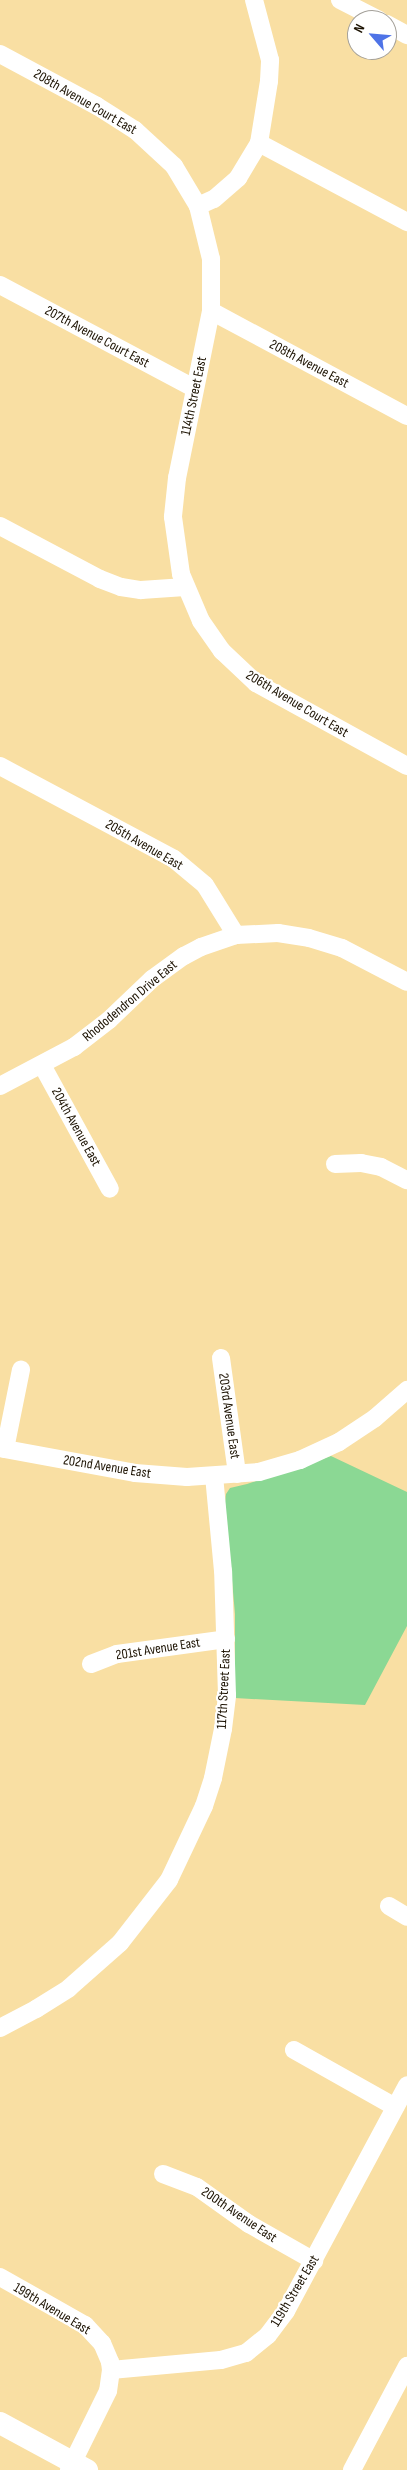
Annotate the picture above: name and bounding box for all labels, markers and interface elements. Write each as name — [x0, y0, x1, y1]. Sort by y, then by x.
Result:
north arrow — [347, 10, 397, 60]
text: N — [350, 21, 368, 36]
street label: 208th Avenue Court East — [30, 66, 140, 138]
street label: 207th Avenue Court East — [42, 302, 152, 372]
street label: 208th Avenue East — [267, 336, 351, 392]
street label: 114th Street East — [177, 355, 211, 437]
street label: 206th Avenue Court East — [243, 667, 351, 741]
street label: 205th Avenue East — [102, 816, 186, 874]
street label: Rhododendron Drive East — [79, 957, 181, 1045]
street label: 204th Avenue East — [48, 1085, 104, 1169]
street label: 203rd Avenue East — [215, 1372, 243, 1460]
street label: 202nd Avenue East — [62, 1452, 152, 1482]
street label: 201st Avenue East — [115, 1634, 201, 1664]
street label: 117th Street East — [214, 1649, 234, 1729]
street label: 200th Avenue East — [198, 2184, 280, 2246]
street label: 119th Street East — [267, 2252, 323, 2330]
street label: 199th Avenue East — [11, 2280, 93, 2338]

